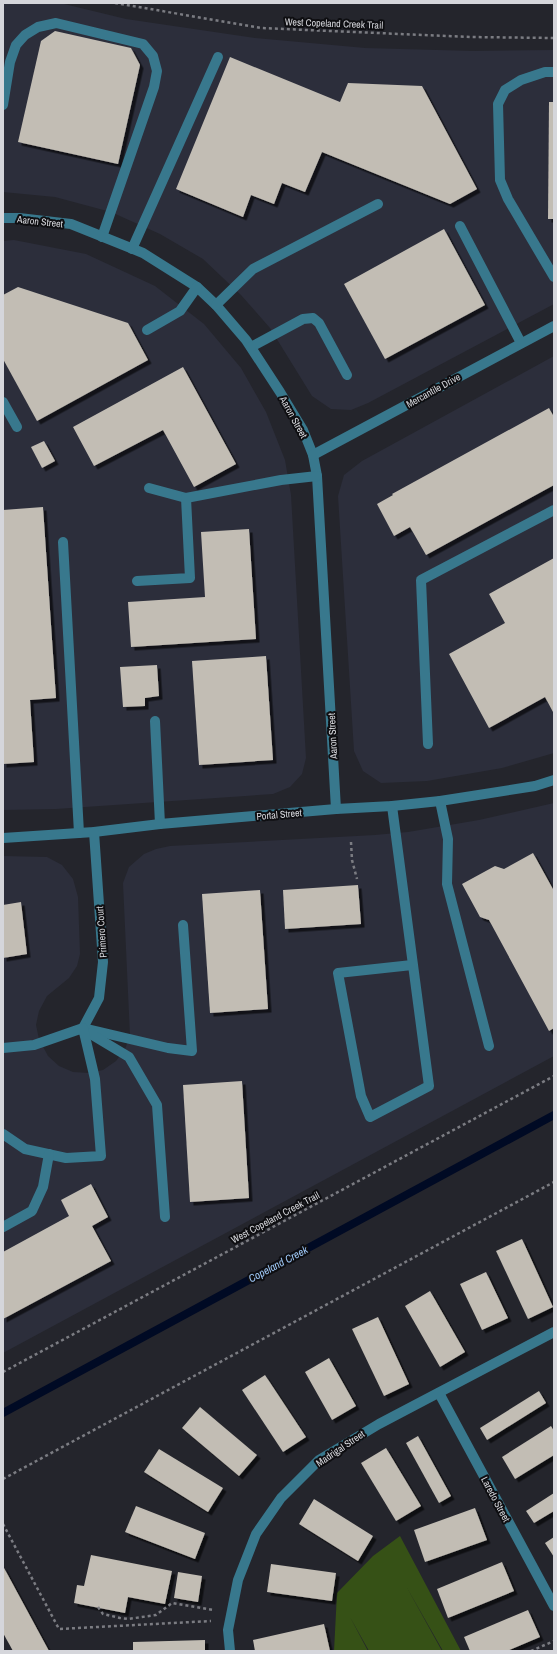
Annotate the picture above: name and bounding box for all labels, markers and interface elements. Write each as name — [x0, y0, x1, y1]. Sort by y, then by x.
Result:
street label: West Copeland Creek Trail — [285, 15, 384, 32]
street label: Aaron Street — [15, 213, 64, 230]
street label: Mercantile Drive — [404, 370, 463, 411]
street label: Aaron Street — [276, 393, 311, 441]
street label: Aaron Street — [325, 712, 340, 760]
street label: Portal Street — [256, 806, 303, 823]
street label: Primero Court — [93, 905, 110, 958]
street label: West Copeland Creek Trail — [229, 1189, 322, 1246]
water label: Copeland Creek — [246, 1242, 310, 1285]
street label: Madrigal Street — [313, 1427, 368, 1469]
street label: Laredo Street — [478, 1474, 513, 1525]

